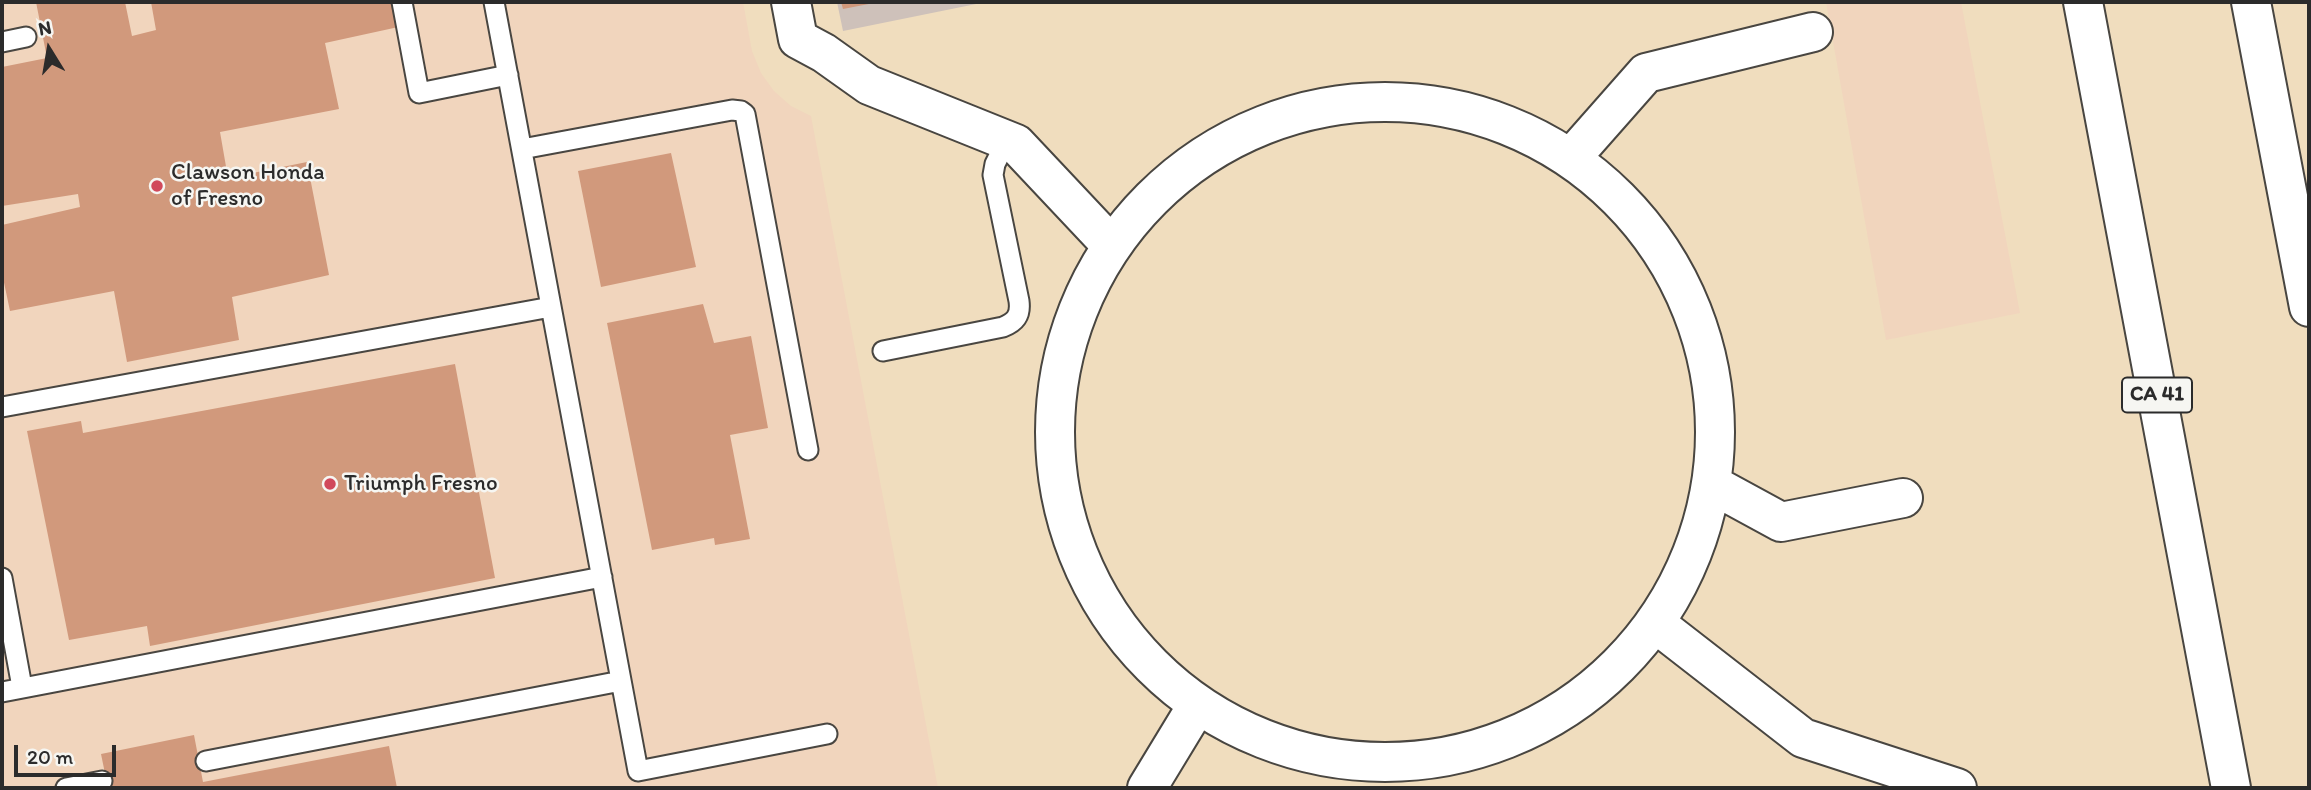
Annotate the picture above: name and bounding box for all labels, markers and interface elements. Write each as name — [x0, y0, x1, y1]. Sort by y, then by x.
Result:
north arrow — [14, 14, 84, 84]
text: N — [36, 15, 53, 40]
place label: Clawson Honda of Fresno — [171, 159, 324, 213]
marker: Clawson Honda of Fresno — [149, 178, 165, 194]
road number: CA 41 — [2122, 378, 2192, 412]
place label: Triumph Fresno — [344, 470, 498, 498]
marker: Triumph Fresno — [322, 476, 338, 492]
scale bar — [18, 730, 119, 774]
text: 20 m — [27, 744, 73, 769]

